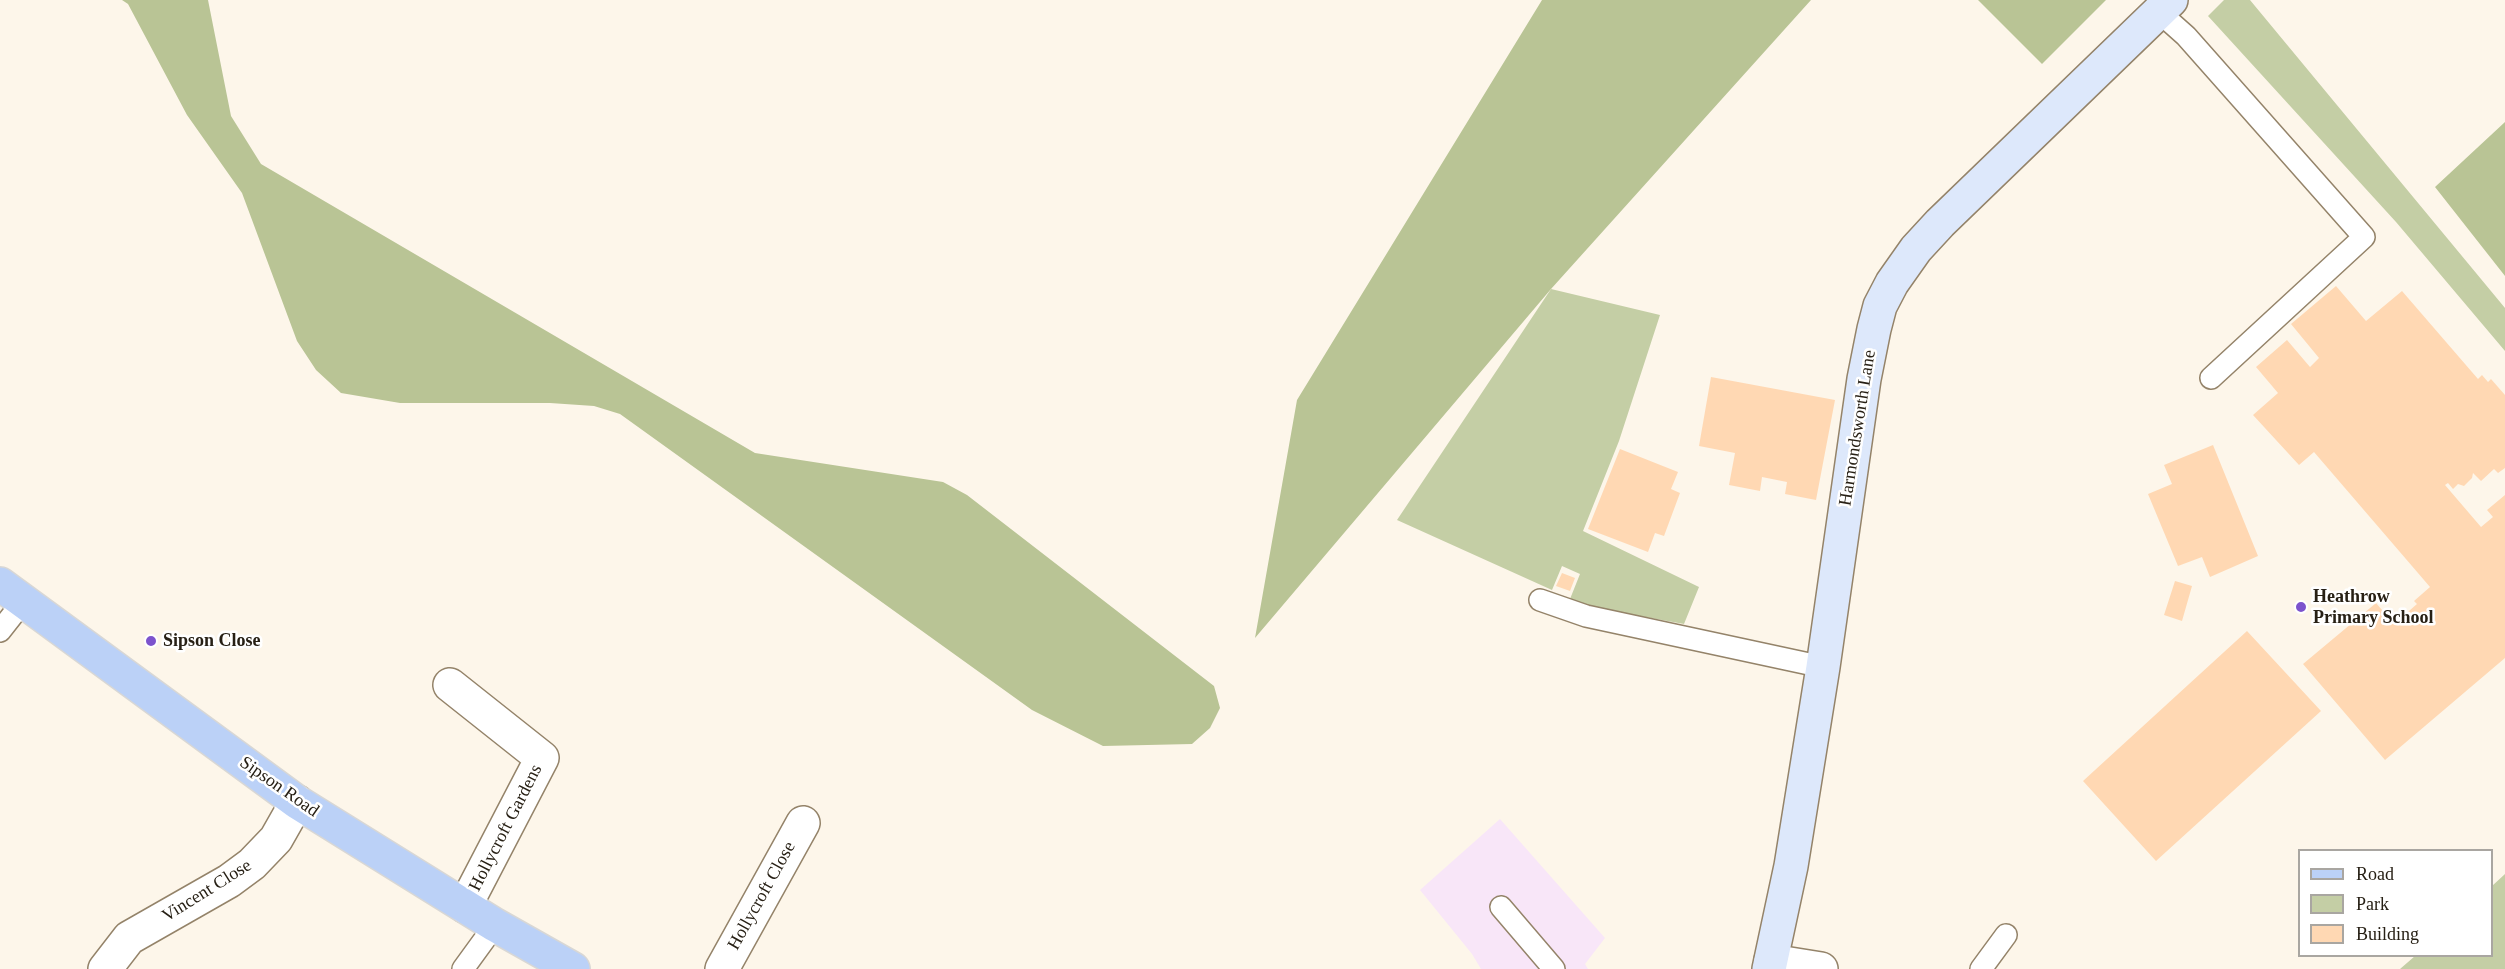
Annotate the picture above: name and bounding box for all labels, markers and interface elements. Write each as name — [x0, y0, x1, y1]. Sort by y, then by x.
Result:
street label: Harmondsworth Lane — [1835, 349, 1881, 507]
place label: Heathrow Primary School — [2313, 586, 2433, 628]
marker: Heathrow Primary School — [2294, 600, 2308, 614]
place label: Sipson Close — [163, 630, 261, 652]
marker: Sipson Close — [144, 634, 158, 648]
street label: Sipson Road — [235, 752, 323, 822]
street label: Hollycroft Gardens — [465, 761, 547, 895]
street label: Hollycroft Close — [723, 838, 801, 954]
legend — [2298, 849, 2493, 957]
street label: Vincent Close — [158, 855, 256, 927]
text: Road — [2356, 864, 2394, 884]
text: Park — [2356, 894, 2389, 914]
text: Building — [2356, 924, 2419, 944]

